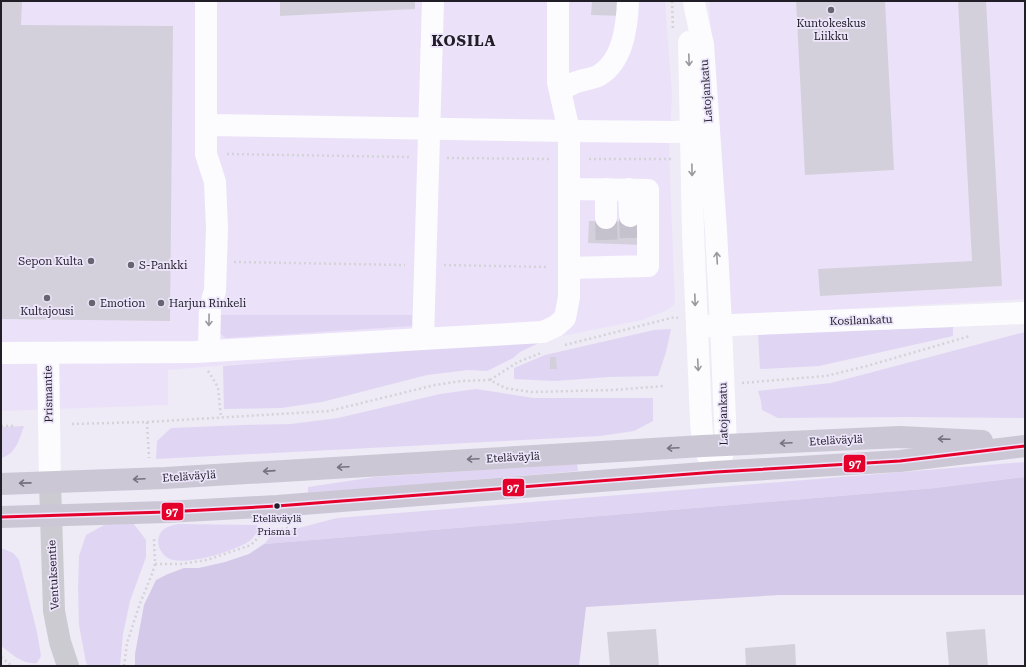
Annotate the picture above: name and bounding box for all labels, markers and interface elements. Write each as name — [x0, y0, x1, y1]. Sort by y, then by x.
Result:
marker: Kuntokeskus Liikku — [826, 5, 836, 15]
place label: Kuntokeskus Liikku — [796, 17, 866, 43]
district label: KOSILA — [432, 32, 496, 50]
one-way arrow — [685, 53, 693, 66]
street label: Latojankatu — [698, 59, 715, 123]
one-way arrow — [688, 163, 696, 176]
one-way arrow — [714, 252, 721, 265]
place label: Sepon Kulta — [18, 255, 83, 268]
marker: Sepon Kulta — [86, 256, 96, 266]
place label: S-Pankki — [139, 259, 188, 272]
marker: S-Pankki — [126, 260, 136, 270]
marker: Kultajousi — [42, 293, 52, 303]
one-way arrow — [692, 293, 699, 306]
place label: Emotion — [100, 297, 145, 310]
place label: Harjun Rinkeli — [169, 297, 247, 310]
marker: Emotion — [87, 298, 97, 308]
marker: Harjun Rinkeli — [156, 298, 166, 308]
place label: Kultajousi — [20, 305, 74, 318]
one-way arrow — [205, 313, 213, 326]
street label: Kosilankatu — [829, 313, 893, 328]
one-way arrow — [695, 358, 702, 371]
street label: Prismantie — [42, 365, 55, 423]
street label: Latojankatu — [716, 382, 731, 446]
street label: Eteläväylä — [809, 433, 863, 448]
one-way arrow — [938, 435, 951, 443]
one-way arrow — [780, 439, 793, 446]
one-way arrow — [667, 444, 680, 451]
street label: Eteläväylä — [486, 450, 540, 465]
line badge: 97 — [843, 454, 866, 473]
one-way arrow — [467, 456, 480, 463]
text: 97 — [849, 458, 861, 471]
one-way arrow — [337, 463, 350, 470]
street label: Eteläväylä — [162, 468, 216, 485]
one-way arrow — [263, 468, 276, 475]
one-way arrow — [133, 475, 146, 483]
line badge: 97 — [502, 478, 525, 497]
one-way arrow — [19, 479, 32, 487]
text: 97 — [507, 482, 519, 495]
marker: Eteläväylä Prisma I — [272, 501, 282, 511]
line badge: 97 — [161, 502, 184, 521]
text: 97 — [166, 506, 178, 519]
place label: Eteläväylä Prisma I — [253, 513, 302, 537]
street label: Ventuksentie — [45, 540, 62, 610]

